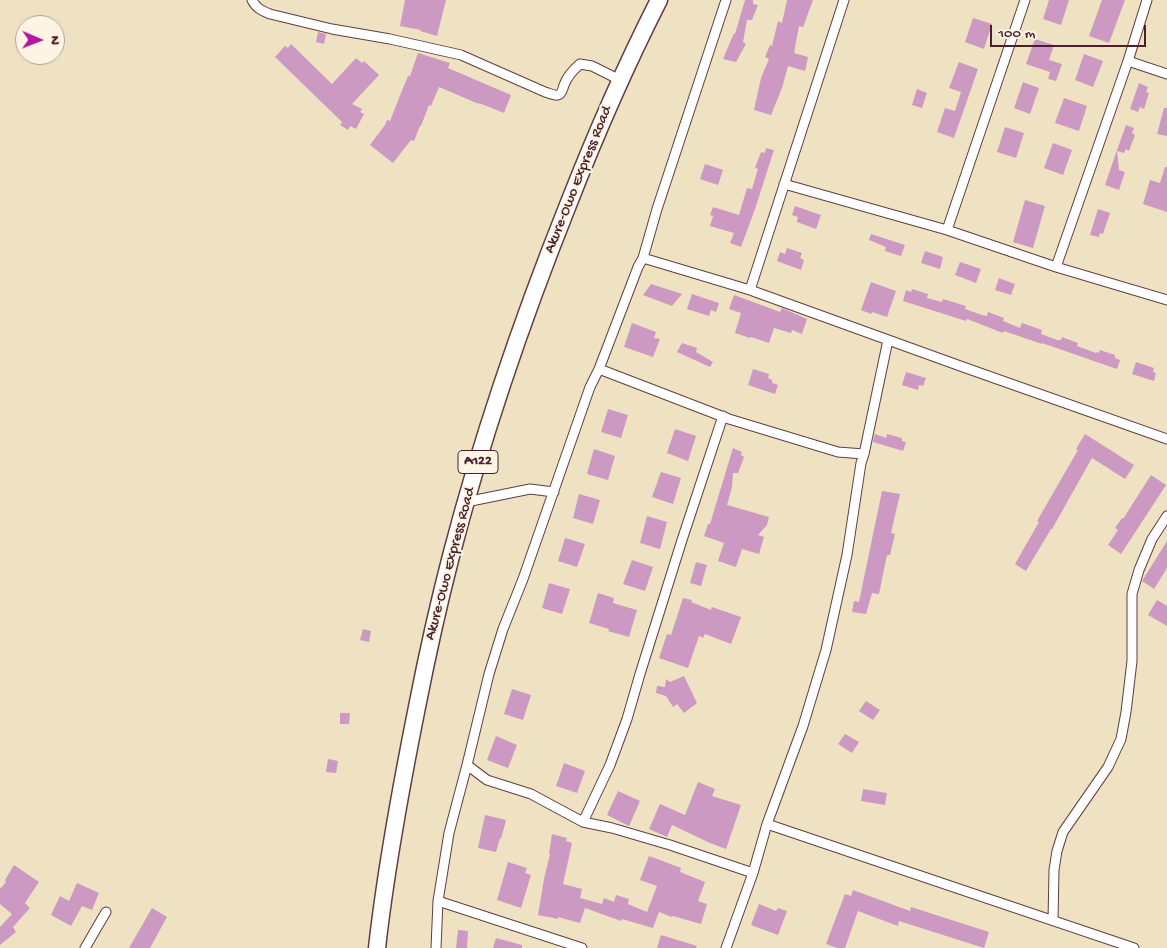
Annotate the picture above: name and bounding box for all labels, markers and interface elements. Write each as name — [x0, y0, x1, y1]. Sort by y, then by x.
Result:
north arrow — [15, 15, 65, 65]
scale bar — [992, 15, 1148, 47]
text: 100 m — [998, 25, 1035, 43]
text: N — [46, 36, 63, 45]
street label: Akure-Owo Express Road — [541, 104, 617, 256]
road number: A122 — [458, 451, 498, 474]
street label: Akure-Owo Express Road — [422, 486, 480, 642]

